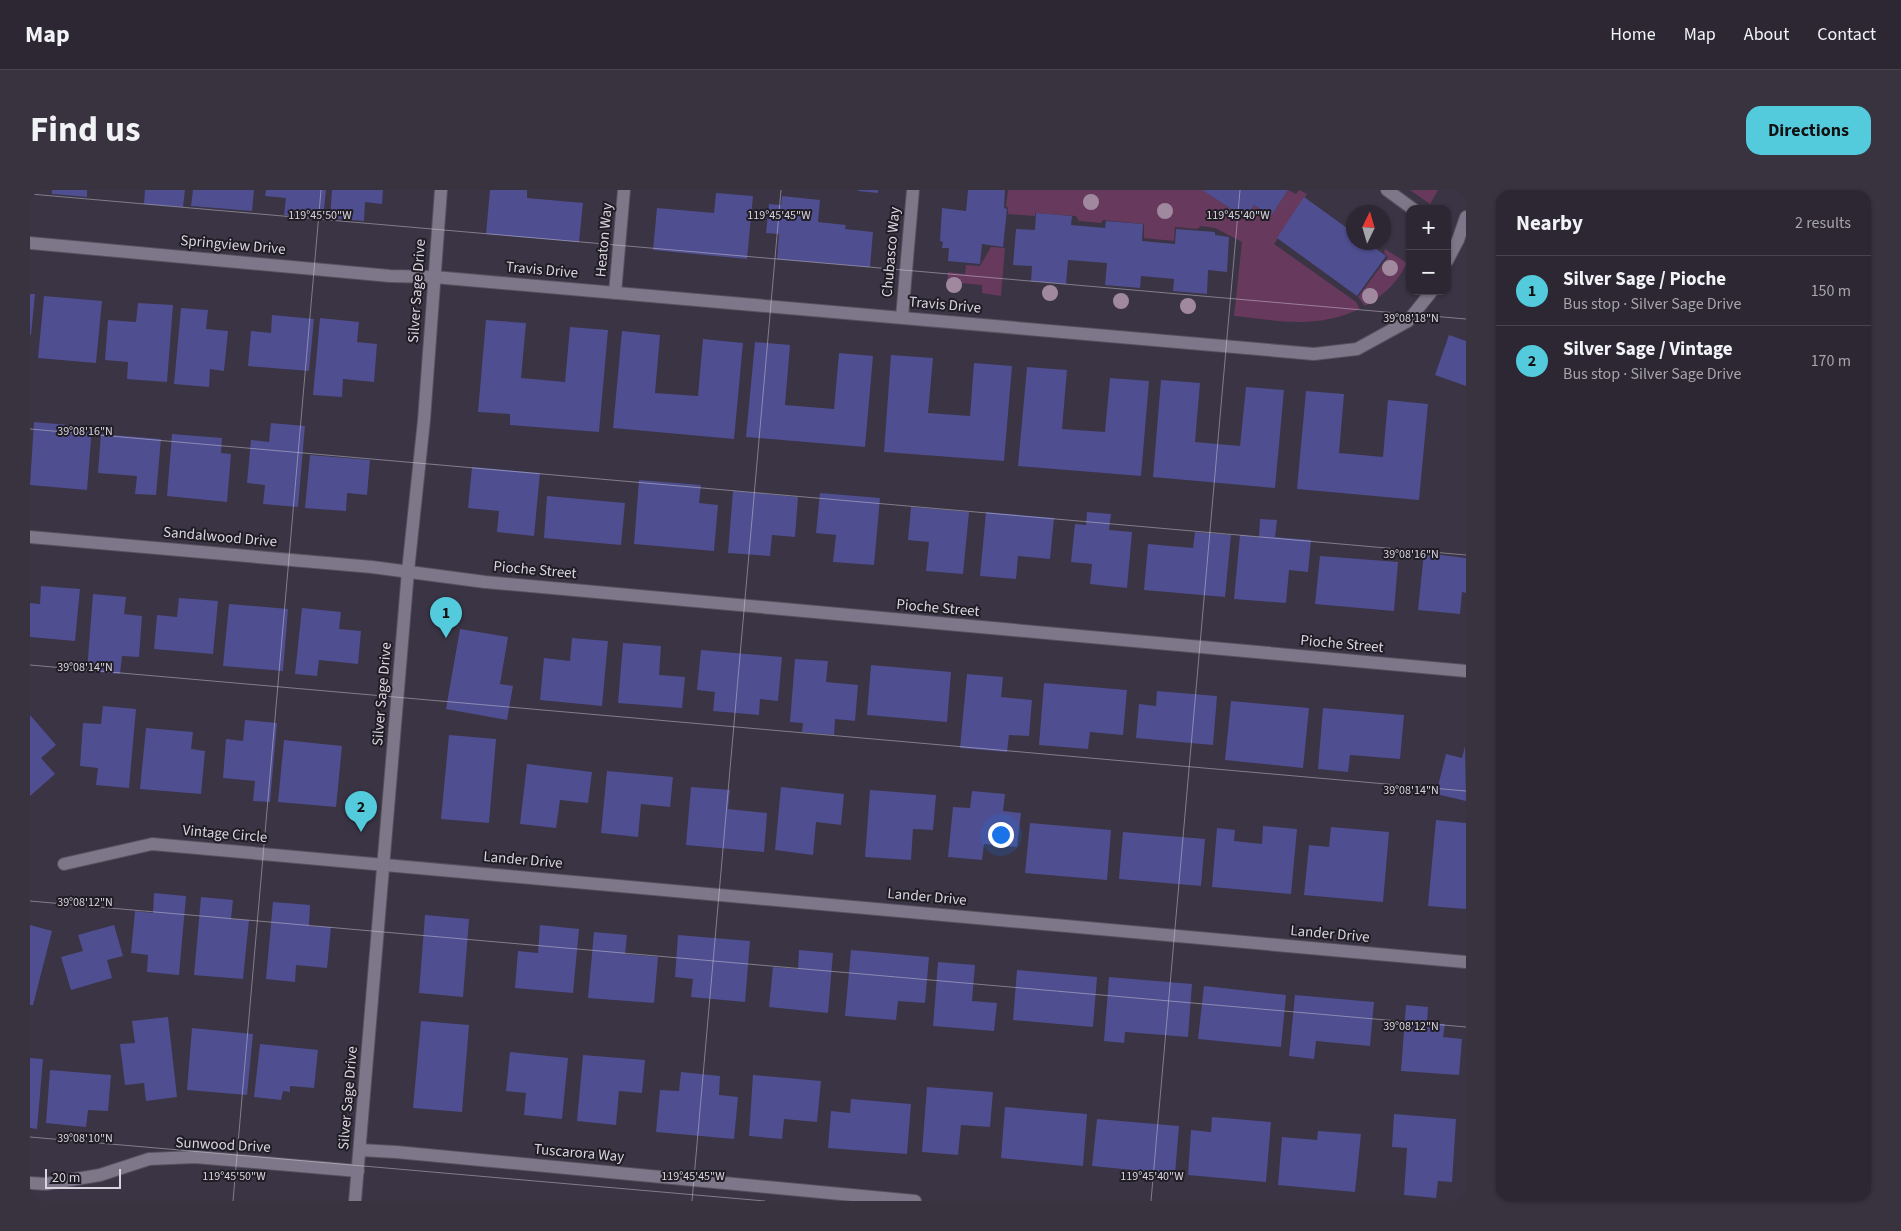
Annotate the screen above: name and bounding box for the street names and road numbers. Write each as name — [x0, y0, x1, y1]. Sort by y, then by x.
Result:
street label: Heaton Way — [590, 202, 618, 278]
street label: Chubasco Way — [877, 206, 905, 298]
street label: Springview Drive — [180, 230, 286, 260]
street label: Silver Sage Drive — [403, 238, 431, 344]
street label: Travis Drive — [505, 256, 579, 284]
street label: Travis Drive — [908, 291, 982, 319]
street label: Sandalwood Drive — [162, 522, 278, 552]
street label: Pioche Street — [493, 556, 577, 584]
street label: Pioche Street — [896, 594, 980, 622]
street label: Pioche Street — [1300, 630, 1384, 658]
street label: Silver Sage Drive — [367, 641, 397, 747]
street label: Vintage Circle — [182, 820, 268, 848]
street label: Lander Drive — [482, 846, 564, 874]
street label: Lander Drive — [886, 883, 968, 911]
street label: Lander Drive — [1289, 920, 1371, 948]
street label: Silver Sage Drive — [333, 1045, 363, 1151]
street label: Sunwood Drive — [175, 1132, 271, 1158]
street label: Tuscarora Way — [533, 1139, 625, 1167]

